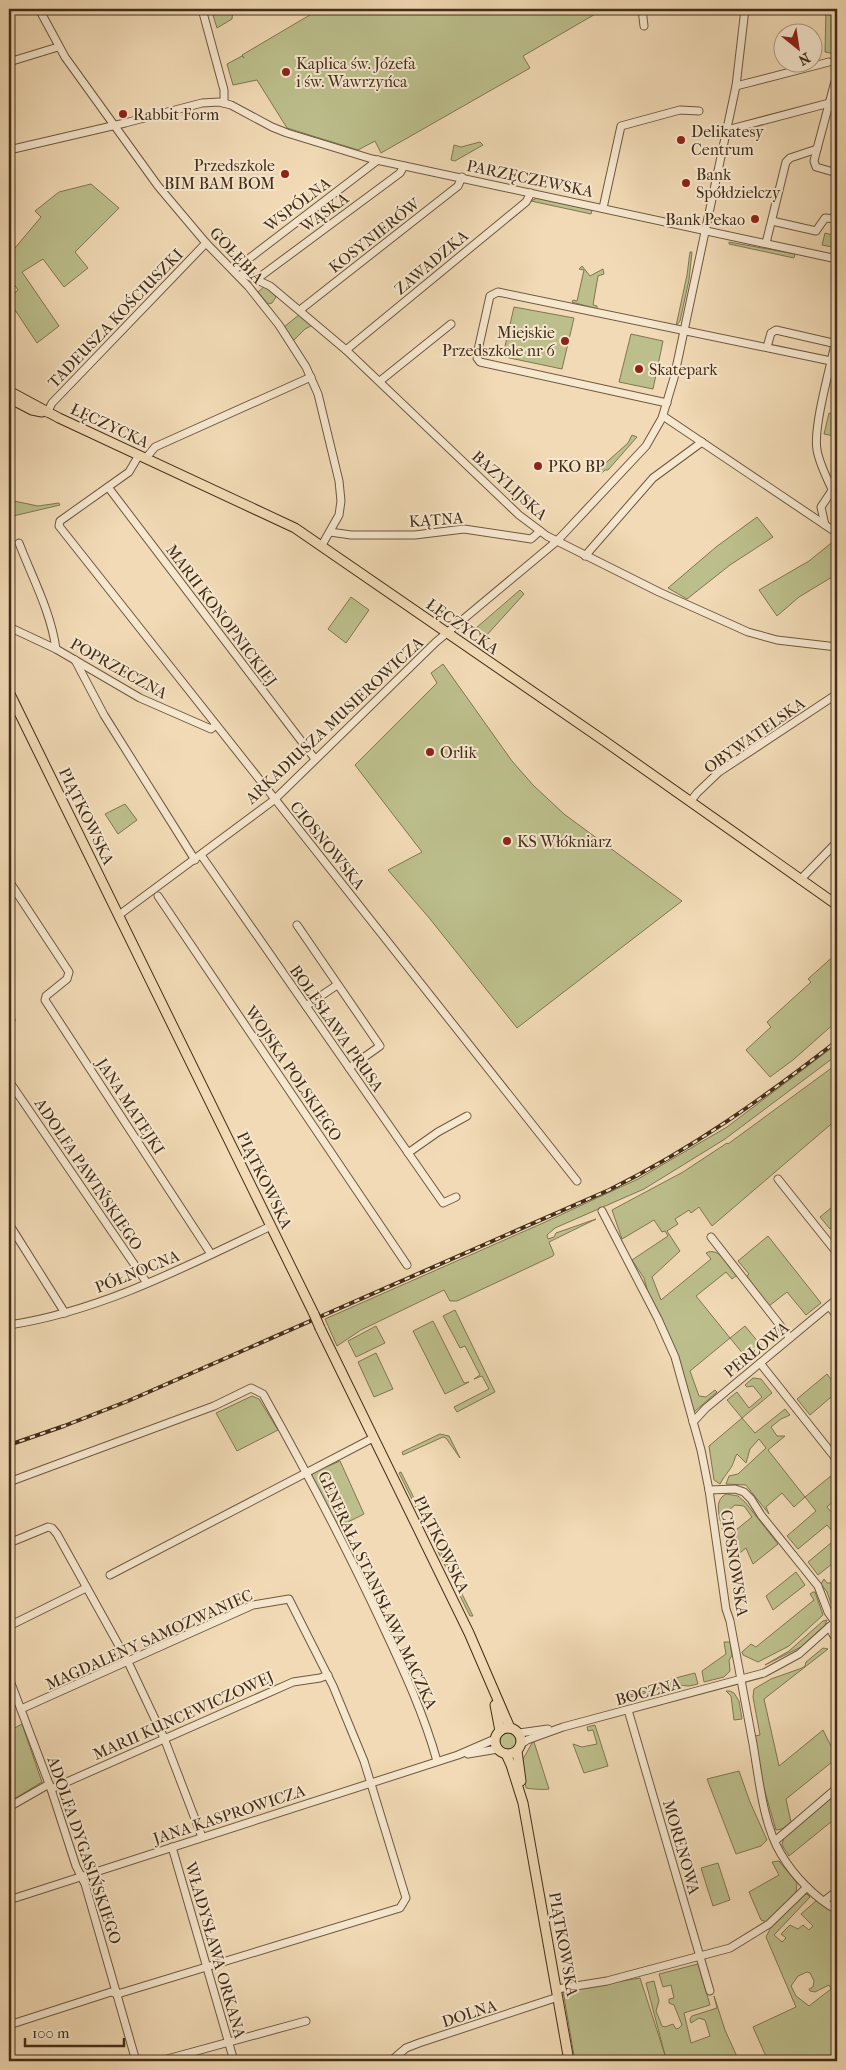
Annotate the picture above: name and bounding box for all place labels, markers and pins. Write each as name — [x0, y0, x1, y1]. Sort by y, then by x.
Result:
place label: Kaplica św. Józefa i św. Wawrzyńca — [296, 54, 416, 91]
marker: Kaplica św. Józefa i św. Wawrzyńca — [280, 66, 292, 78]
place label: Rabbit Form — [133, 105, 220, 124]
marker: Rabbit Form — [117, 108, 129, 120]
place label: Delikatesy Centrum — [691, 122, 764, 159]
marker: Delikatesy Centrum — [675, 134, 687, 146]
place label: Przedszkole BIM BAM BOM — [164, 156, 275, 193]
place label: Bank Spółdzielczy — [696, 165, 781, 202]
marker: Przedszkole BIM BAM BOM — [279, 168, 291, 180]
marker: Bank Spółdzielczy — [680, 177, 692, 189]
place label: Bank Pekao — [665, 210, 745, 229]
marker: Bank Pekao — [749, 213, 761, 225]
place label: Miejskie Przedszkole nr 6 — [442, 323, 555, 360]
marker: Miejskie Przedszkole nr 6 — [559, 335, 571, 347]
place label: Skatepark — [649, 360, 718, 379]
marker: Skatepark — [633, 363, 645, 375]
place label: PKO BP — [548, 457, 605, 476]
marker: PKO BP — [532, 460, 544, 472]
place label: Orlik — [440, 743, 478, 762]
marker: Orlik — [424, 746, 436, 758]
place label: KS Włókniarz — [517, 832, 612, 851]
marker: KS Włókniarz — [501, 835, 513, 847]

